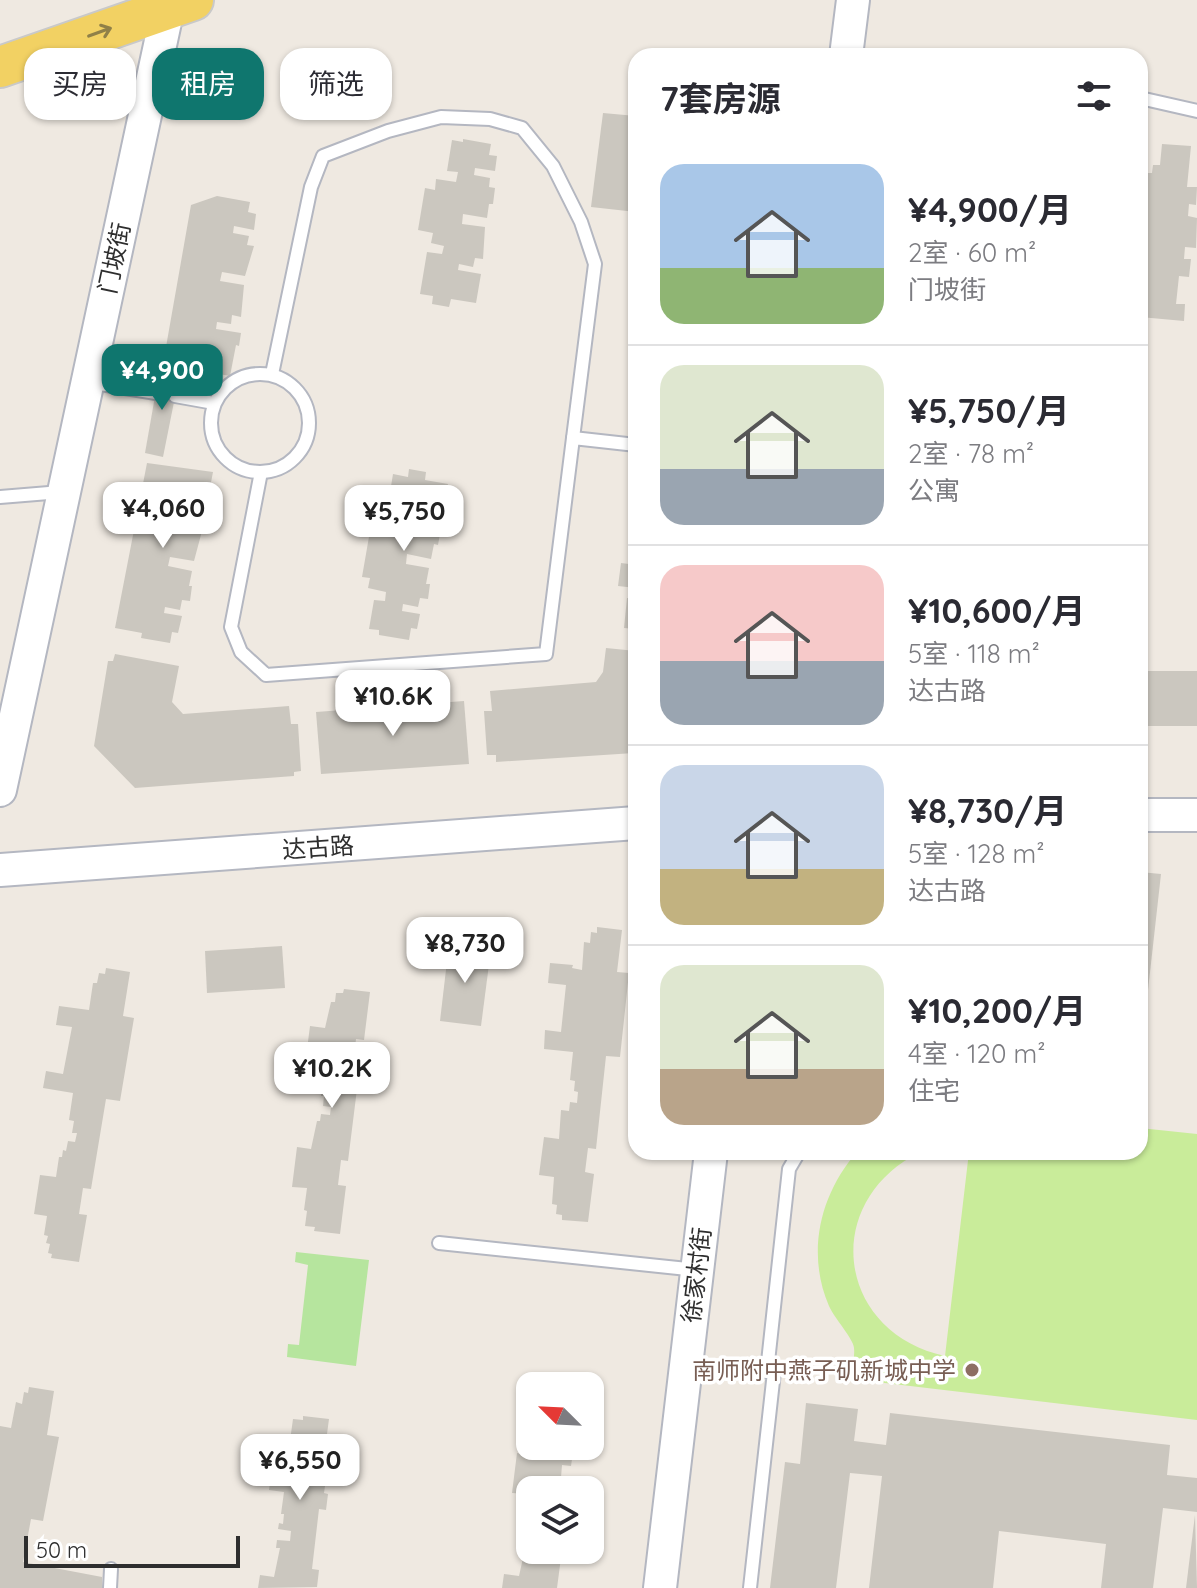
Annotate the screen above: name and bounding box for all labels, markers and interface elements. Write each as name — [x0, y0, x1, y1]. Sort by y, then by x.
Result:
one-way arrow — [87, 23, 112, 38]
chip: 买房 — [24, 48, 136, 120]
chip: 租房 — [152, 48, 264, 120]
chip: 筛选 — [280, 48, 392, 120]
icon: filters — [1072, 74, 1116, 118]
text: 7套房源 — [660, 77, 781, 120]
text: ¥4,900/月 — [908, 188, 1072, 231]
icon: home — [724, 196, 820, 292]
street label: 门坡街 — [92, 220, 136, 296]
text: 2室 · 60 m² — [908, 236, 1036, 269]
text: 门坡街 — [908, 273, 986, 306]
pin: ¥4,900 — [97, 344, 227, 412]
text: ¥4,900 — [120, 353, 204, 386]
text: ¥5,750/月 — [908, 389, 1070, 432]
icon: home — [724, 397, 820, 493]
text: 2室 · 78 m² — [908, 437, 1034, 470]
text: 公寓 — [908, 474, 960, 507]
pin: ¥4,060 — [98, 482, 228, 550]
pin: ¥5,750 — [339, 485, 469, 553]
text: ¥4,060 — [121, 491, 205, 524]
text: ¥5,750 — [363, 494, 445, 527]
text: ¥10,600/月 — [908, 589, 1086, 632]
icon: home — [724, 597, 820, 693]
text: 5室 · 118 m² — [908, 637, 1040, 670]
pin: ¥10.6K — [328, 670, 458, 738]
text: 达古路 — [908, 674, 986, 707]
text: ¥10.6K — [353, 679, 433, 712]
text: ¥8,730/月 — [908, 789, 1067, 832]
icon: home — [724, 797, 820, 893]
street label: 达古路 — [281, 830, 355, 864]
text: 5室 · 128 m² — [908, 837, 1045, 870]
text: 达古路 — [908, 874, 986, 907]
pin: ¥8,730 — [400, 917, 530, 985]
text: ¥8,730 — [424, 926, 506, 959]
text: ¥10,200/月 — [908, 989, 1086, 1032]
icon: home — [724, 997, 820, 1093]
text: 4室 · 120 m² — [908, 1037, 1046, 1070]
pin: ¥10.2K — [267, 1042, 397, 1110]
text: ¥10.2K — [292, 1051, 372, 1084]
text: 住宅 — [908, 1074, 960, 1107]
street label: 徐家村街 — [675, 1226, 717, 1324]
place label: 南师附中燕子矶新城中学 — [692, 1355, 956, 1385]
marker: 南师附中燕子矶新城中学 — [963, 1361, 981, 1379]
north arrow — [516, 1372, 604, 1460]
map controls — [516, 1372, 604, 1564]
pin: ¥6,550 — [235, 1434, 365, 1502]
text: ¥6,550 — [259, 1443, 341, 1476]
button: layers — [516, 1476, 604, 1564]
scale bar — [24, 1532, 240, 1568]
text: 50 m — [36, 1536, 87, 1564]

